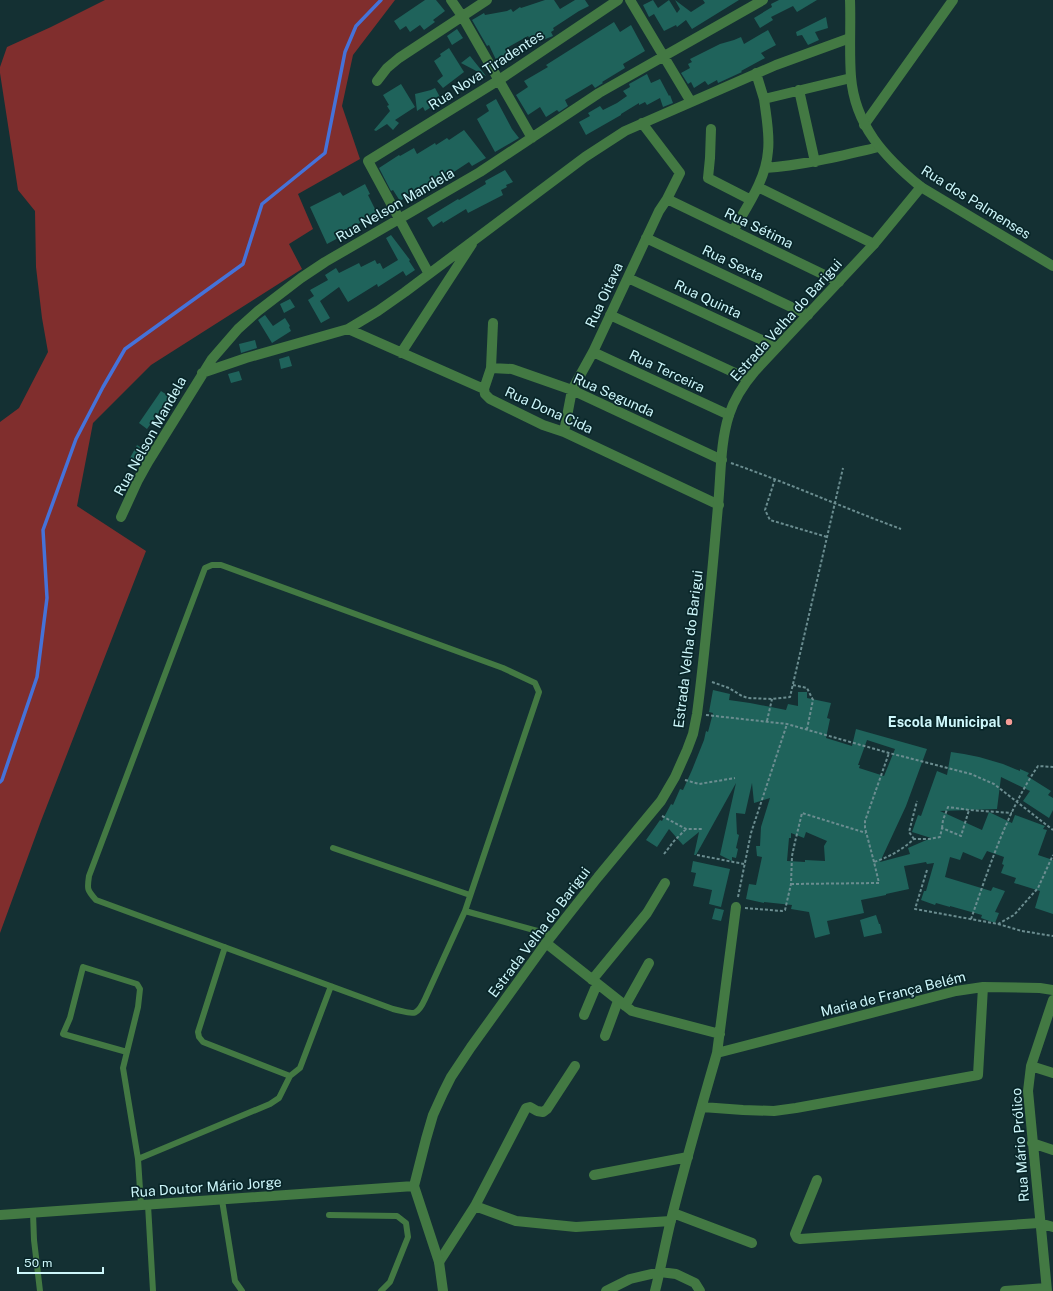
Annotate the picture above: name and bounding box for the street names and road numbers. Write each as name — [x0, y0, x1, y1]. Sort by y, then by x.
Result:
street label: Rua Nova Tiradentes — [425, 27, 547, 113]
street label: Rua dos Palmenses — [918, 162, 1034, 242]
street label: Rua Nelson Mandela — [333, 165, 457, 245]
street label: Rua Sétima — [722, 204, 796, 252]
street label: Rua Sexta — [700, 242, 766, 284]
street label: Estrada Velha do Barigui — [727, 256, 845, 384]
street label: Rua Oitava — [582, 260, 626, 330]
street label: Rua Quinta — [672, 277, 744, 321]
street label: Rua Terceira — [627, 347, 707, 395]
street label: Rua Segunda — [571, 370, 657, 420]
street label: Rua Nelson Mandela — [111, 374, 189, 498]
street label: Rua Dona Cida — [503, 383, 595, 437]
street label: Estrada Velha do Barigui — [670, 569, 706, 729]
street label: Estrada Velha do Barigui — [485, 864, 593, 1000]
street label: Maria de França Belém — [819, 968, 967, 1020]
street label: Rua Mário Prólico — [1008, 1087, 1032, 1203]
street label: Rua Doutor Mário Jorge — [130, 1174, 282, 1200]

